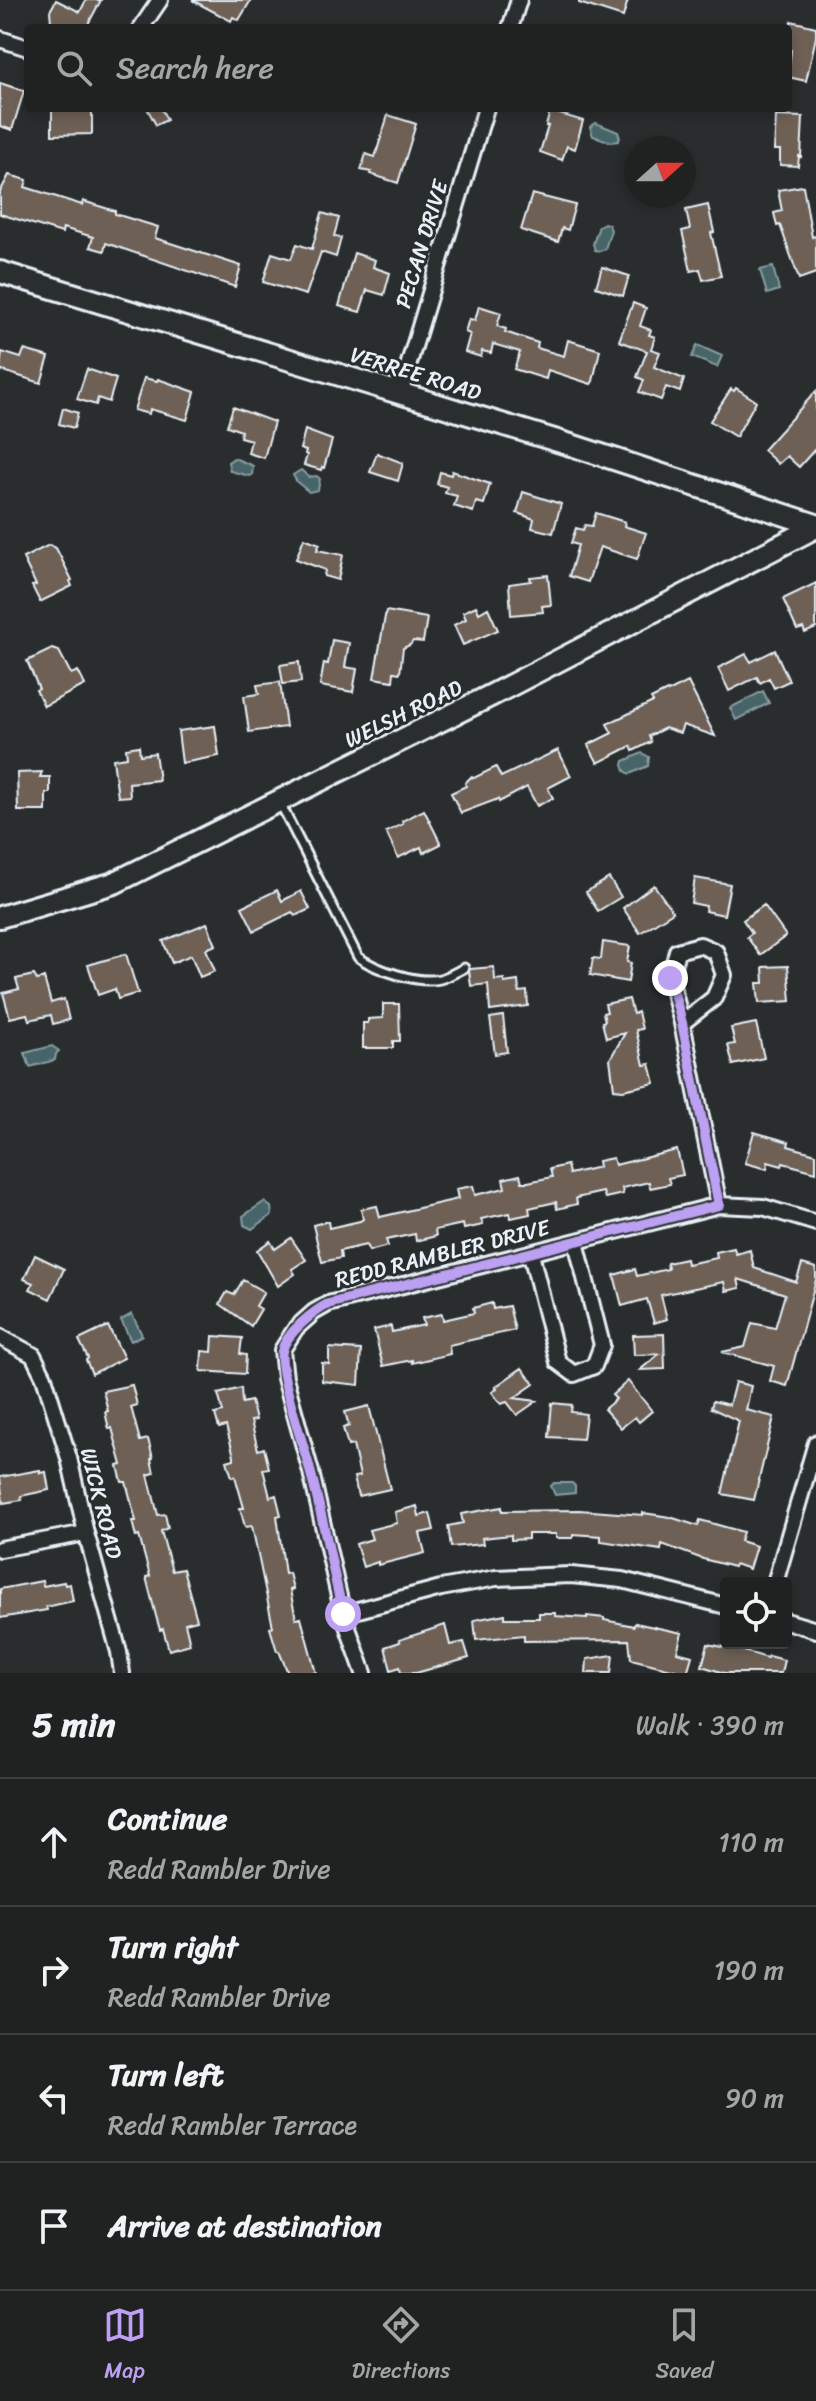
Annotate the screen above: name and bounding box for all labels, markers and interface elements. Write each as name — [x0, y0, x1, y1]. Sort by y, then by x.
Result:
search box — [24, 24, 792, 112]
text: Search here — [116, 41, 274, 95]
icon: search — [52, 46, 96, 90]
north arrow — [624, 136, 696, 208]
street label: PECAN DRIVE — [383, 174, 460, 313]
street label: VERREE ROAD — [345, 335, 486, 412]
street label: WELSH ROAD — [337, 668, 469, 759]
route end — [652, 960, 688, 996]
street label: REDD RAMBLER DRIVE — [331, 1208, 555, 1299]
street label: WICK ROAD — [69, 1443, 134, 1563]
map controls — [720, 1577, 792, 1649]
button: locate — [720, 1577, 792, 1649]
route start — [325, 1596, 361, 1632]
text: 5 min — [32, 1695, 115, 1755]
text: Walk · 390 m — [636, 1702, 784, 1748]
text: Continue — [108, 1792, 227, 1846]
text: 110 m — [719, 1819, 784, 1865]
icon: ahead — [32, 1820, 76, 1864]
text: Redd Rambler Drive — [108, 1846, 331, 1892]
text: Turn right — [108, 1920, 238, 1974]
text: 190 m — [714, 1947, 784, 1993]
icon: right — [32, 1948, 76, 1992]
text: Redd Rambler Drive — [108, 1974, 331, 2020]
text: Turn left — [108, 2048, 224, 2102]
text: 90 m — [725, 2075, 784, 2121]
icon: left — [32, 2076, 76, 2120]
text: Redd Rambler Terrace — [108, 2102, 357, 2148]
text: Arrive at destination — [108, 2199, 382, 2253]
icon: arrive — [32, 2204, 76, 2248]
tab: Map — [103, 2303, 147, 2390]
tab: Directions — [352, 2303, 450, 2390]
tab: Saved — [655, 2303, 713, 2390]

